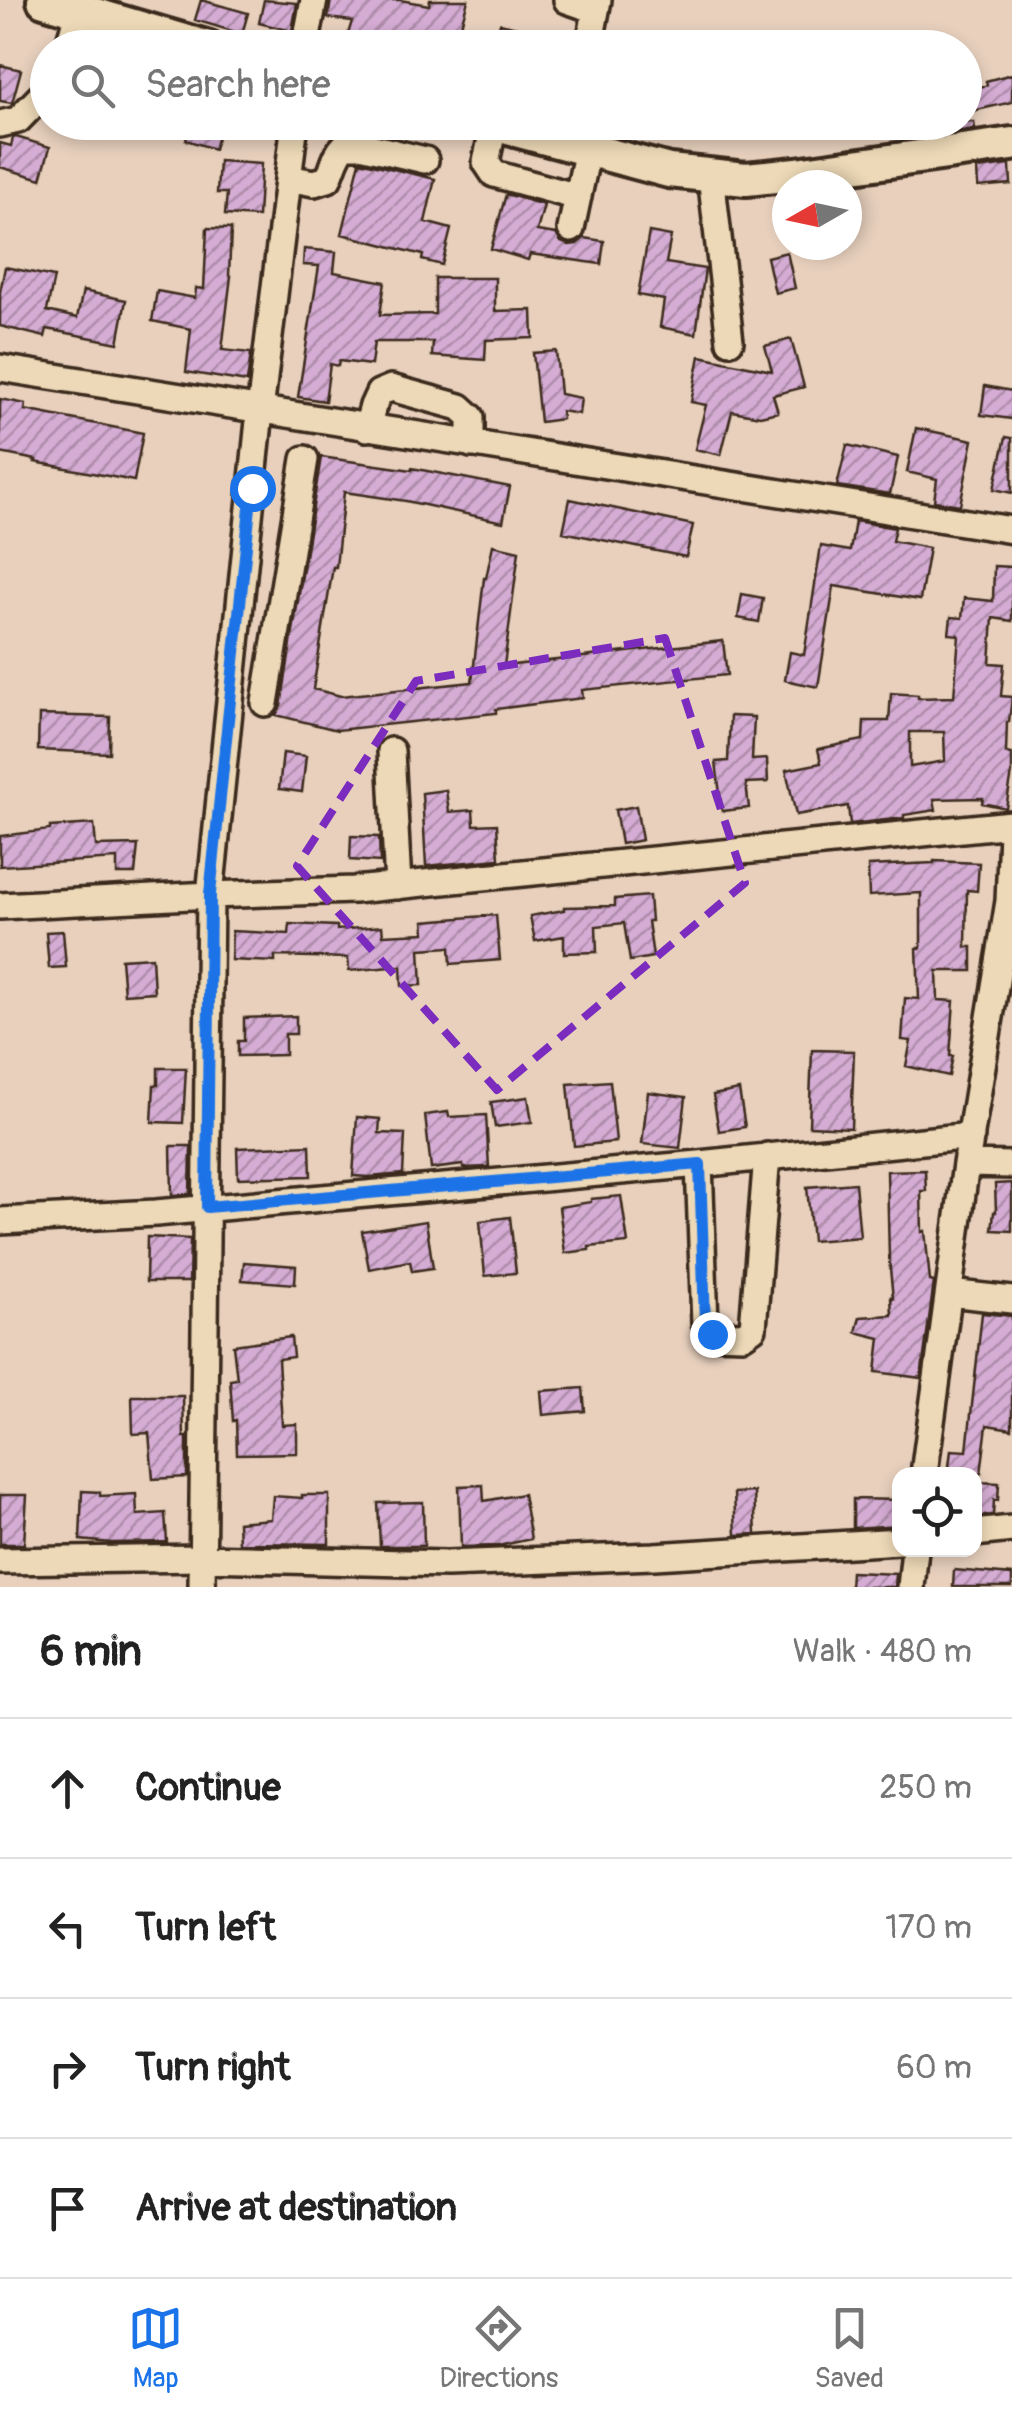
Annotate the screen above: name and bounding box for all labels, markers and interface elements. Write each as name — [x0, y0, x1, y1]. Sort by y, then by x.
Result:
search box — [30, 30, 982, 140]
icon: search — [65, 58, 120, 113]
text: Search here — [145, 61, 331, 109]
north arrow — [772, 170, 862, 260]
route start — [230, 466, 276, 512]
route end — [690, 1312, 736, 1358]
map controls — [892, 1467, 982, 1557]
button: locate — [892, 1467, 982, 1557]
text: 6 min — [40, 1626, 142, 1678]
text: Walk · 480 m — [793, 1632, 972, 1672]
icon: ahead — [40, 1761, 95, 1816]
text: Continue — [135, 1764, 281, 1812]
text: 250 m — [880, 1768, 972, 1808]
icon: left — [40, 1901, 95, 1956]
text: Turn left — [135, 1904, 276, 1952]
text: 170 m — [885, 1908, 972, 1948]
icon: right — [40, 2041, 95, 2096]
text: Turn right — [135, 2044, 290, 2092]
text: 60 m — [896, 2048, 972, 2088]
icon: arrive — [40, 2181, 95, 2236]
text: Arrive at destination — [135, 2184, 457, 2232]
tab: Map — [128, 2301, 183, 2396]
tab: Directions — [439, 2301, 558, 2396]
tab: Saved — [814, 2301, 884, 2396]

